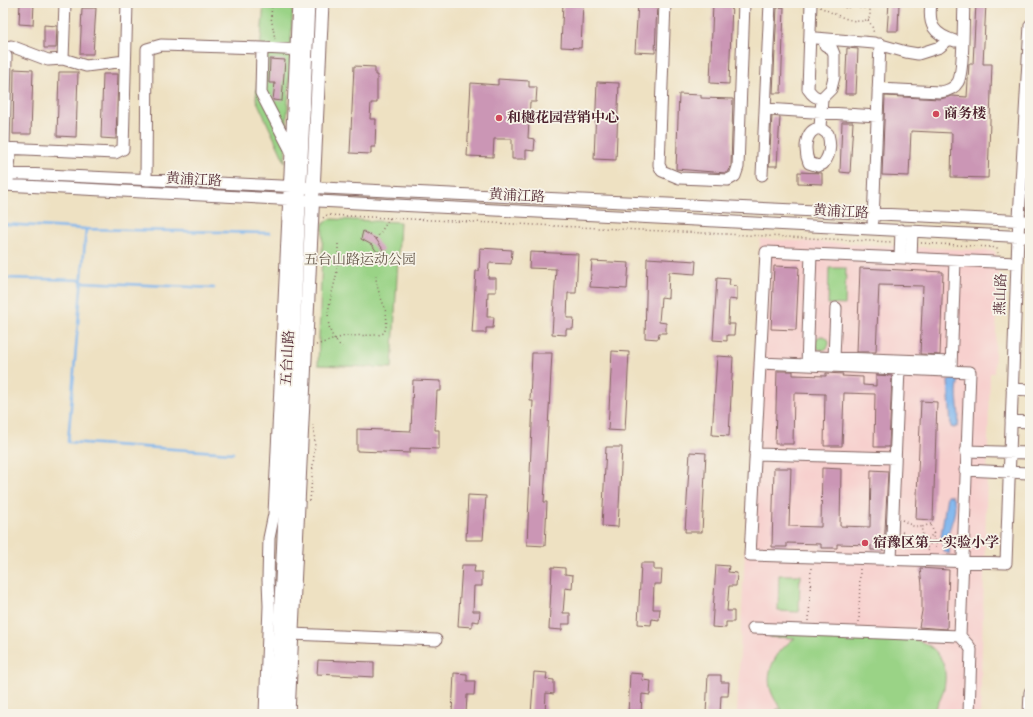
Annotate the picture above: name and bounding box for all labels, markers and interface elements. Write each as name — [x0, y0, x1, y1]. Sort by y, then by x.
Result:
place label: 商务楼 — [944, 105, 986, 123]
place label: 和樾花园营销中心 — [507, 109, 619, 127]
marker: 商务楼 — [931, 109, 941, 119]
marker: 和樾花园营销中心 — [494, 113, 504, 123]
street label: 黄浦江路 — [166, 170, 222, 190]
street label: 黄浦江路 — [489, 186, 545, 206]
street label: 黄浦江路 — [813, 202, 869, 222]
park label: 五台山路运动公园 — [304, 251, 416, 269]
street label: 燕山路 — [991, 273, 1011, 315]
street label: 五台山路 — [278, 330, 298, 386]
place label: 宿豫区第一实验小学 — [873, 534, 999, 552]
marker: 宿豫区第一实验小学 — [860, 538, 870, 548]

